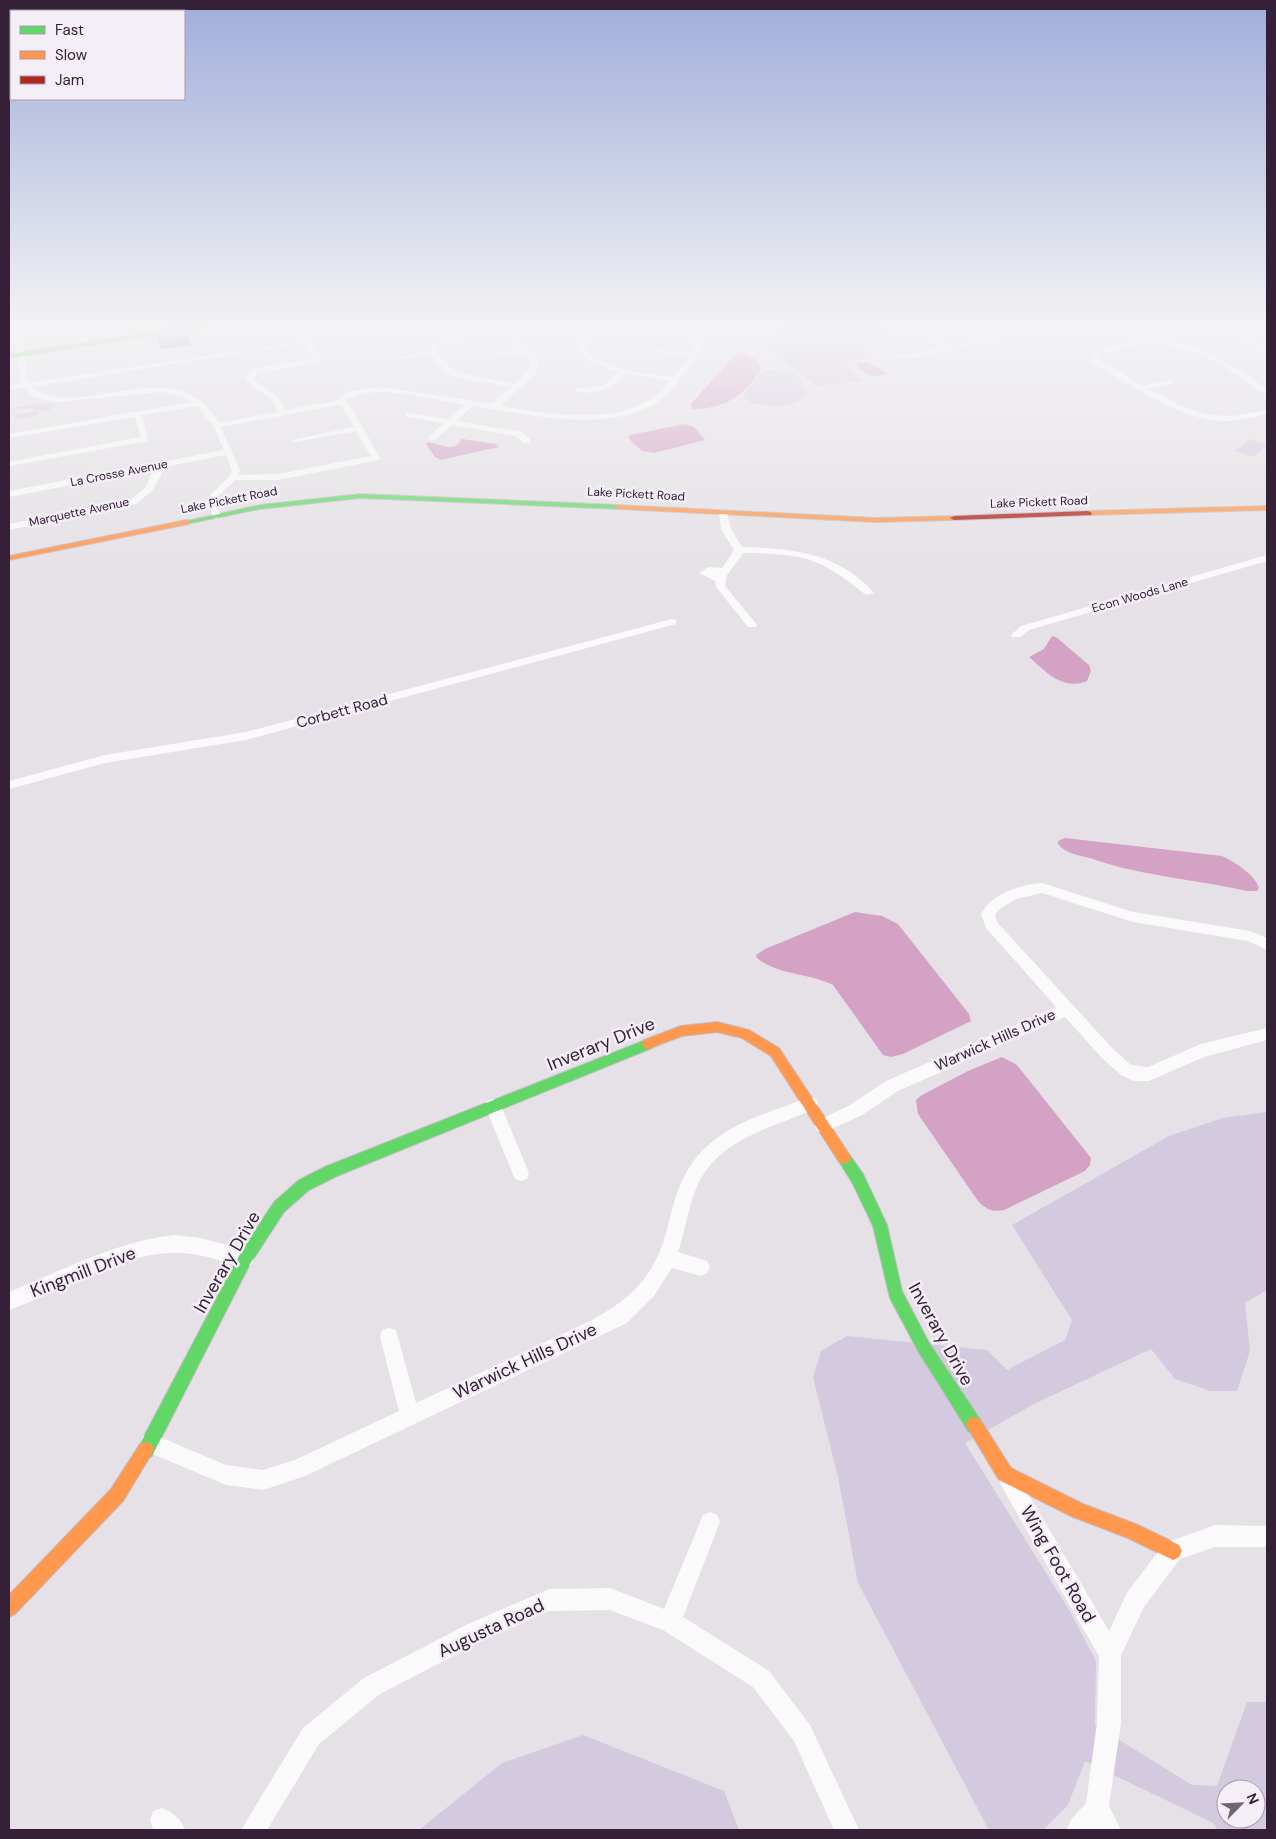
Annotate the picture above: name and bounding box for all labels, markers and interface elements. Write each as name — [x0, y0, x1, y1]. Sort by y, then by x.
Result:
legend — [10, 10, 185, 100]
text: Fast — [55, 20, 84, 40]
text: Slow — [55, 45, 88, 65]
text: Jam — [55, 70, 84, 90]
street label: La Crosse Avenue — [69, 456, 169, 490]
street label: Lake Pickett Road — [179, 483, 279, 517]
street label: Lake Pickett Road — [587, 483, 685, 505]
street label: Lake Pickett Road — [990, 492, 1088, 512]
street label: Marquette Avenue — [28, 494, 131, 530]
street label: Econ Woods Lane — [1090, 574, 1190, 616]
street label: Corbett Road — [294, 689, 390, 733]
street label: Warwick Hills Drive — [931, 1004, 1059, 1076]
street label: Inverary Drive — [544, 1011, 658, 1077]
street label: Inverary Drive — [188, 1207, 266, 1317]
street label: Kingmill Drive — [27, 1241, 139, 1303]
street label: Inverary Drive — [903, 1278, 979, 1390]
street label: Warwick Hills Drive — [449, 1317, 601, 1405]
street label: Wing Foot Road — [1015, 1501, 1101, 1627]
street label: Augusta Road — [434, 1593, 548, 1663]
north arrow — [1216, 1779, 1266, 1829]
text: N — [1243, 1790, 1263, 1807]

